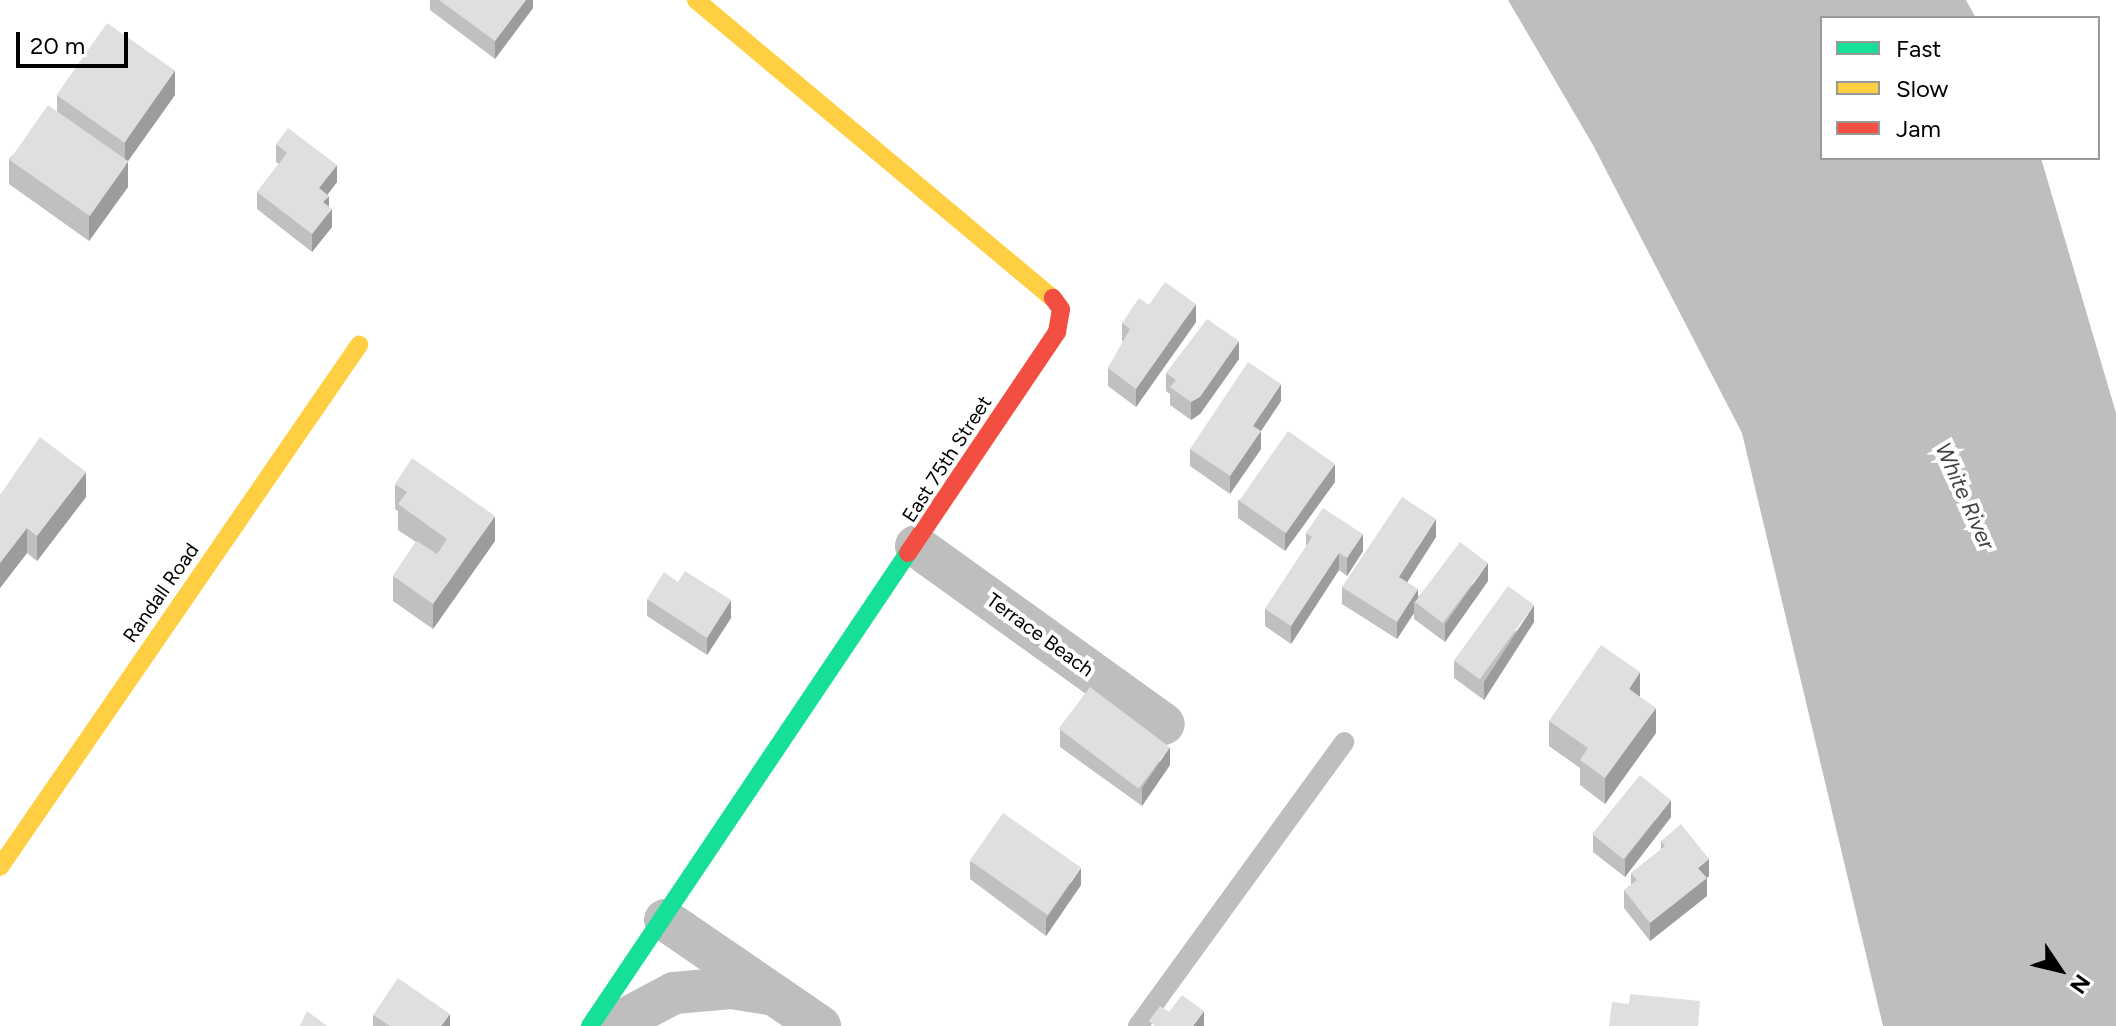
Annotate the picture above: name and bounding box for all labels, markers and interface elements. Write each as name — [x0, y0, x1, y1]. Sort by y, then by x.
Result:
scale bar — [20, 16, 132, 66]
legend — [1820, 16, 2100, 160]
text: 20 m — [30, 31, 85, 60]
text: Fast — [1896, 34, 1941, 63]
text: Slow — [1896, 74, 1948, 103]
text: Jam — [1896, 114, 1941, 143]
street label: East 75th Street — [897, 391, 997, 527]
water label: White River — [1930, 439, 2000, 553]
street label: Randall Road — [118, 539, 204, 647]
street label: Terrace Beach — [982, 588, 1098, 682]
north arrow — [2020, 930, 2100, 1010]
text: N — [2064, 969, 2096, 999]

